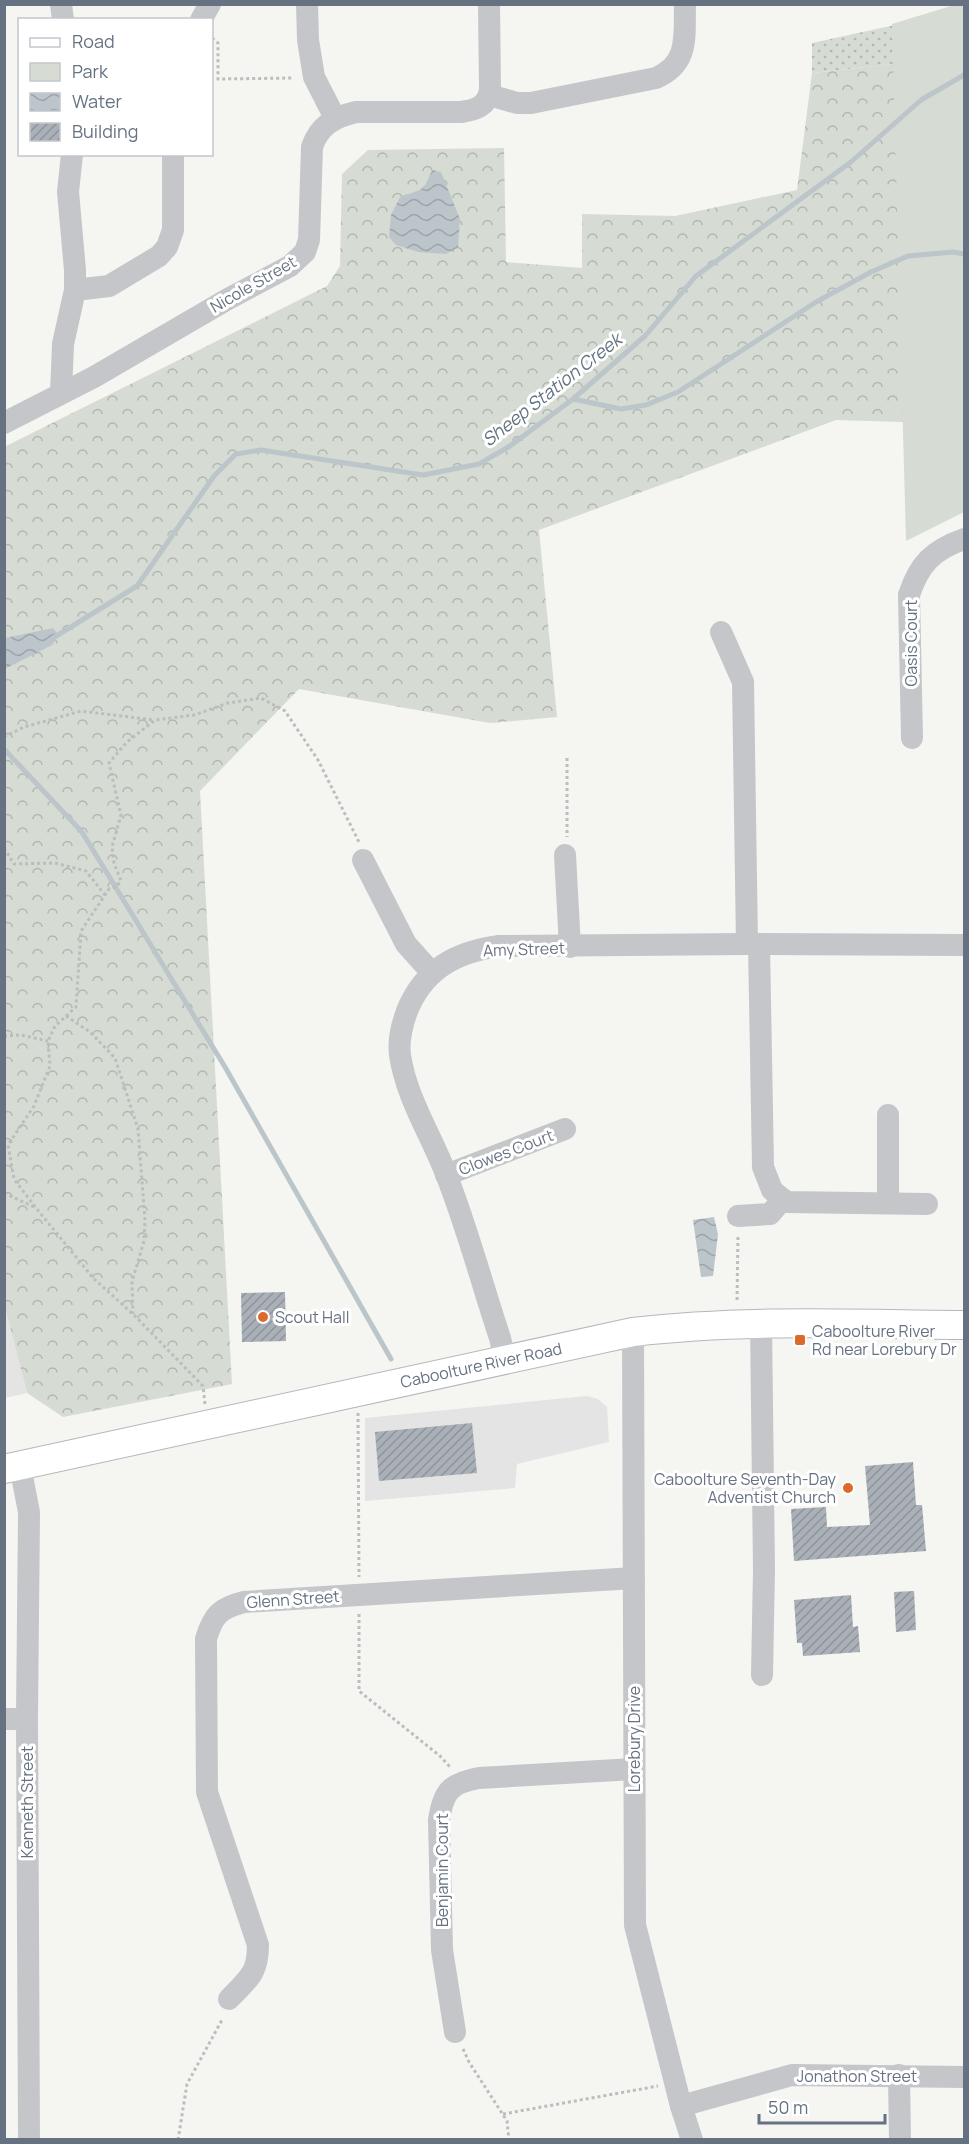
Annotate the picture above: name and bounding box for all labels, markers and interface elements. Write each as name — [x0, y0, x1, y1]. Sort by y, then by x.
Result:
legend — [18, 18, 213, 156]
text: Road — [72, 29, 115, 53]
text: Park — [72, 59, 109, 83]
text: Water — [72, 89, 122, 113]
text: Building — [72, 119, 138, 143]
street label: Nicole Street — [206, 250, 300, 318]
water label: Sheep Station Creek — [477, 325, 628, 451]
street label: Oasis Court — [900, 600, 922, 686]
street label: Amy Street — [483, 937, 565, 961]
street label: Clowes Court — [455, 1124, 557, 1180]
place label: Scout Hall — [275, 1306, 349, 1328]
marker: Scout Hall — [256, 1310, 270, 1324]
place label: Caboolture River Rd near Lorebury Dr — [812, 1320, 957, 1360]
marker: Caboolture River Rd near Lorebury Dr — [793, 1333, 807, 1347]
street label: Caboolture River Road — [398, 1337, 564, 1393]
place label: Caboolture Seventh-Day Adventist Church — [654, 1468, 837, 1508]
marker: Caboolture Seventh-Day Adventist Church — [841, 1481, 855, 1495]
street label: Glenn Street — [246, 1585, 340, 1613]
street label: Lorebury Drive — [623, 1686, 645, 1792]
street label: Kenneth Street — [16, 1746, 38, 1858]
street label: Benjamin Court — [431, 1813, 453, 1927]
street label: Jonathon Street — [797, 2065, 917, 2087]
scale bar — [759, 2087, 885, 2125]
text: 50 m — [768, 2095, 808, 2119]

